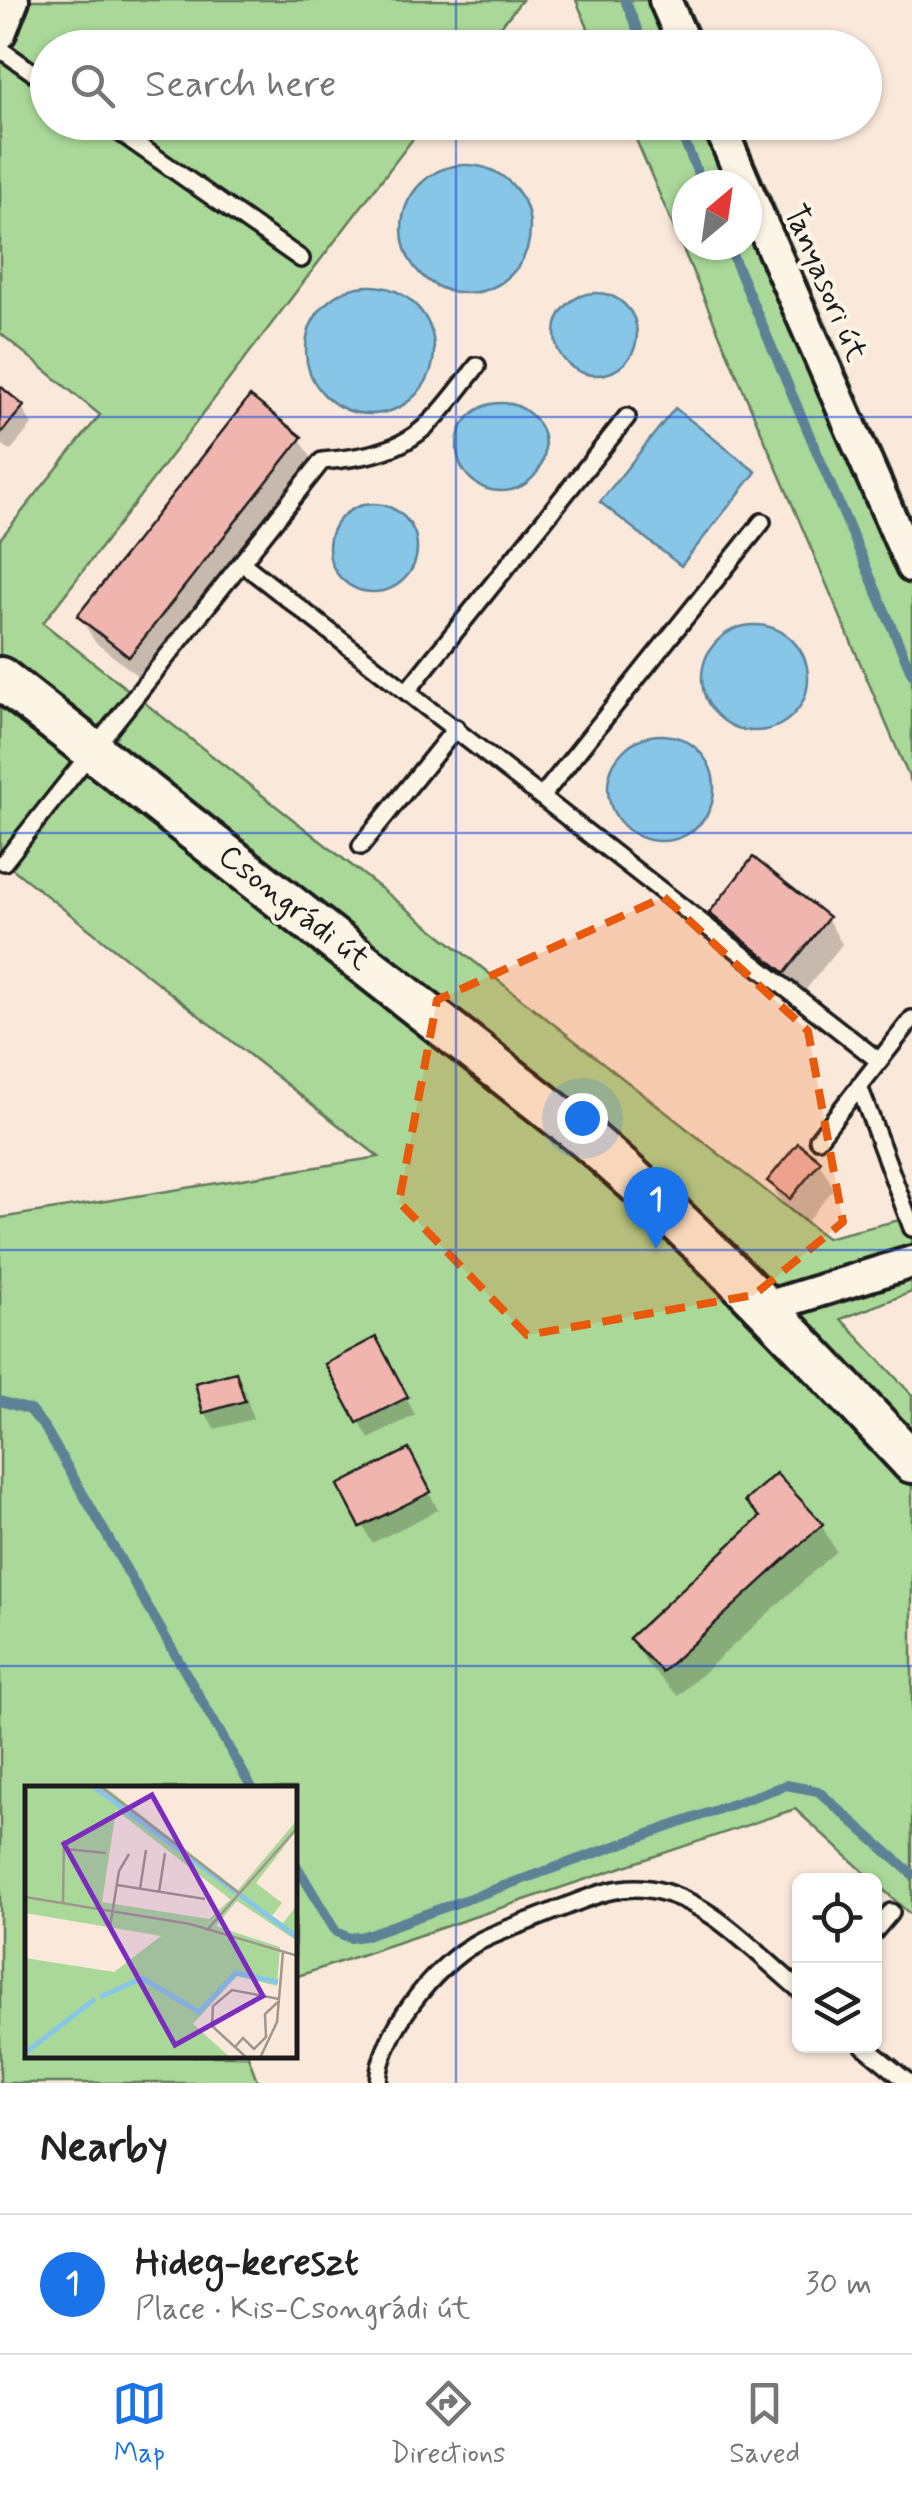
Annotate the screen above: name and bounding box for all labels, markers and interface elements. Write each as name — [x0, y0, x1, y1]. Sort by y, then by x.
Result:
search box — [30, 30, 882, 140]
icon: search — [65, 58, 120, 113]
text: Search here — [145, 61, 336, 110]
north arrow — [672, 170, 762, 260]
street label: Tanyasori út — [773, 198, 877, 368]
street label: Csongrádi út — [209, 835, 379, 981]
your location — [557, 1093, 608, 1144]
pin: 1 — [624, 1166, 688, 1249]
inset map — [25, 1786, 298, 2058]
map controls — [792, 1873, 882, 2053]
button: locate — [792, 1873, 882, 1963]
button: layers — [792, 1963, 882, 2053]
text: Nearby — [40, 2121, 168, 2176]
text: Hideg-kereszt — [135, 2239, 359, 2288]
text: 1 — [65, 2263, 80, 2305]
text: 30 m — [805, 2263, 872, 2305]
text: Place · Kis-Csongrádi út — [135, 2288, 470, 2330]
tab: Map — [112, 2376, 167, 2473]
tab: Directions — [391, 2376, 506, 2473]
tab: Saved — [729, 2376, 800, 2473]

